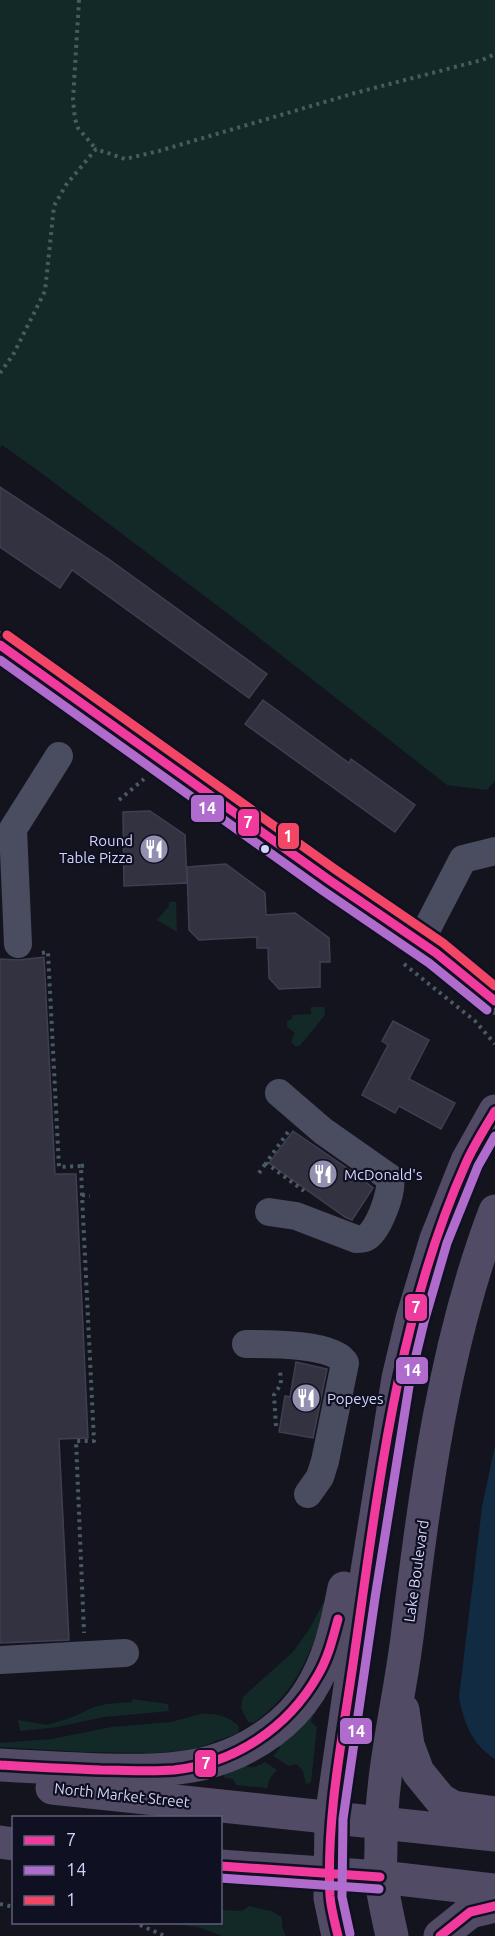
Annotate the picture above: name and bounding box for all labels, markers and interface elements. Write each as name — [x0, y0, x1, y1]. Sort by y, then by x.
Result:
line badge: 14 — [190, 794, 225, 823]
text: 14 — [198, 799, 216, 817]
line badge: 7 — [237, 808, 260, 837]
text: 7 — [243, 813, 253, 831]
line badge: 1 — [277, 822, 300, 850]
text: 1 — [283, 827, 293, 845]
place label: Round Table Pizza — [59, 832, 133, 866]
restaurant icon: Round Table Pizza — [138, 833, 170, 865]
unlabelled marker — [259, 843, 271, 855]
restaurant icon: McDonald's — [307, 1158, 339, 1190]
place label: McDonald's — [344, 1166, 422, 1183]
line badge: 7 — [404, 1293, 428, 1322]
text: 7 — [411, 1298, 421, 1316]
line badge: 14 — [395, 1356, 429, 1385]
text: 14 — [403, 1361, 421, 1379]
restaurant icon: Popeyes — [290, 1382, 322, 1414]
place label: Popeyes — [327, 1390, 384, 1407]
street label: Lake Boulevard — [400, 1519, 432, 1623]
line badge: 14 — [339, 1717, 373, 1745]
text: 14 — [347, 1722, 365, 1740]
line badge: 7 — [194, 1749, 217, 1778]
text: 7 — [201, 1754, 211, 1772]
street label: North Market Street — [53, 1779, 191, 1811]
legend — [12, 1816, 222, 1924]
text: 7 — [66, 1829, 76, 1849]
text: 14 — [66, 1859, 86, 1879]
text: 1 — [66, 1889, 76, 1909]

